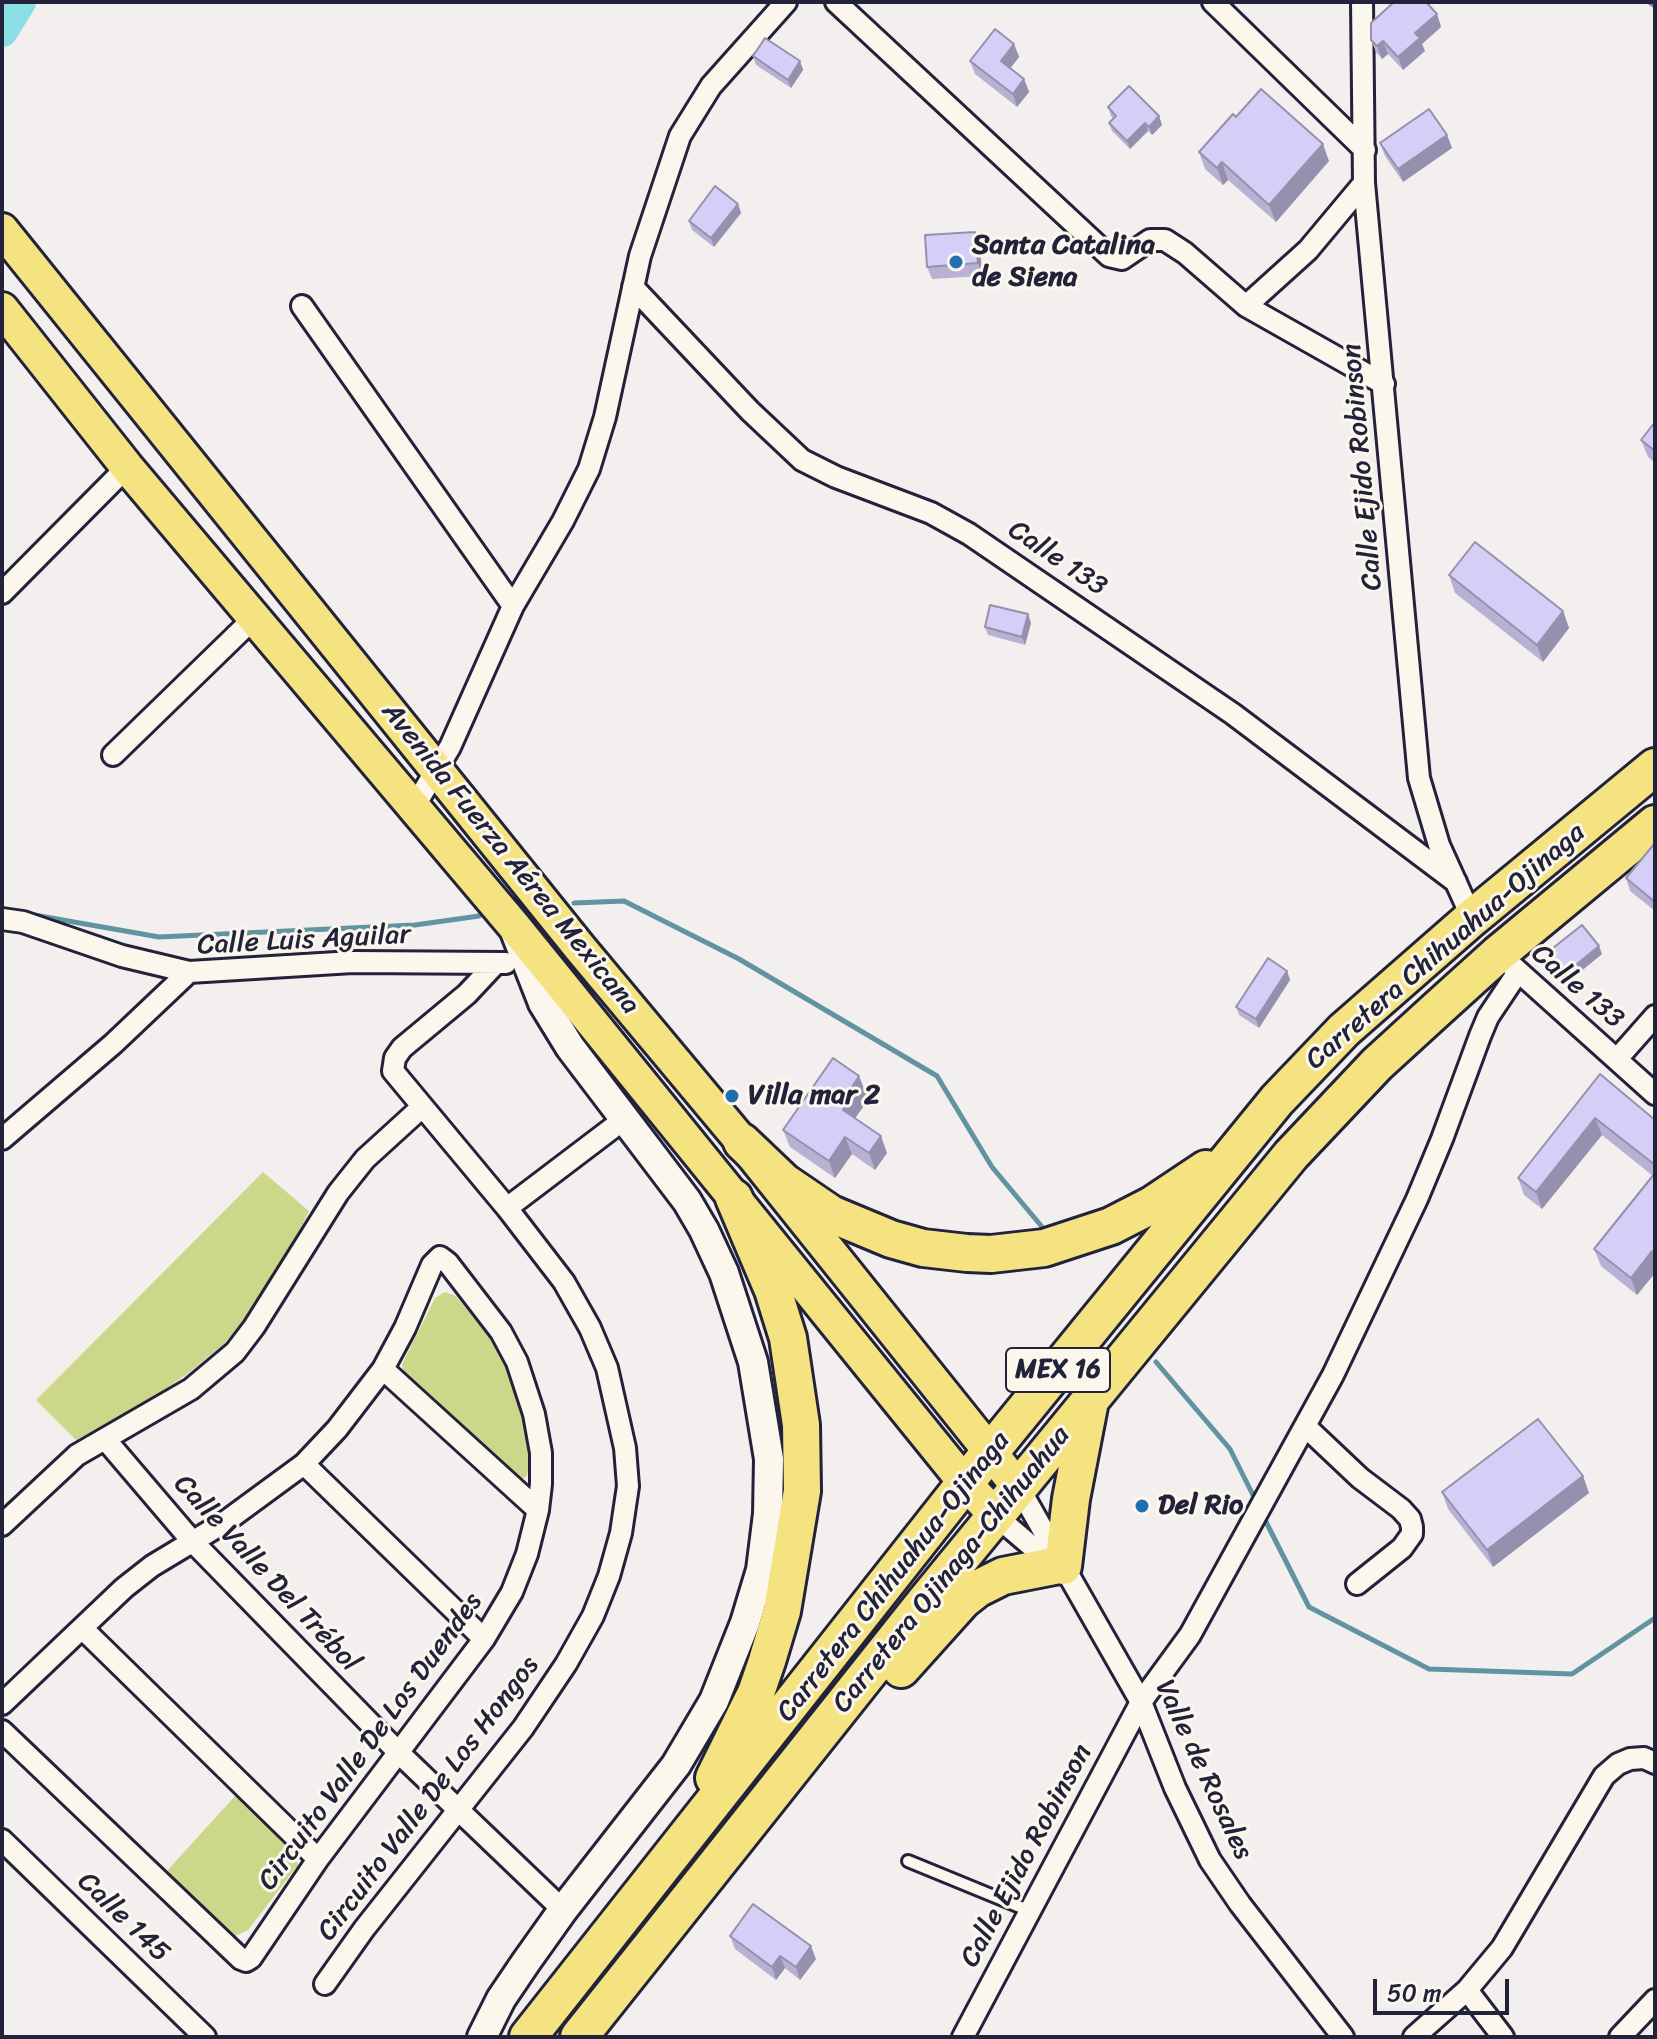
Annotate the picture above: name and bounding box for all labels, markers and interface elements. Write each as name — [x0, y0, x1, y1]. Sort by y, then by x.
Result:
place label: Santa Catalina de Siena — [972, 229, 1155, 295]
marker: Santa Catalina de Siena — [947, 253, 965, 271]
street label: Calle Ejido Robinson — [1335, 342, 1391, 592]
street label: Calle 133 — [1001, 514, 1113, 604]
street label: Avenida Fuerza Aérea Mexicana — [374, 696, 646, 1022]
street label: Carretera Chihuahua-Ojinaga — [1299, 817, 1593, 1077]
street label: Calle Luis Aguilar — [196, 919, 412, 963]
street label: Calle 133 — [1524, 938, 1630, 1036]
place label: Villa mar 2 — [748, 1079, 880, 1113]
marker: Villa mar 2 — [723, 1087, 741, 1105]
road number: MEX 16 — [1006, 1348, 1110, 1392]
street label: Carretera Ojinaga-Chihuahua — [826, 1420, 1078, 1720]
street label: Carretera Chihuahua-Ojinaga — [770, 1425, 1018, 1729]
street label: Calle Valle Del Trébol — [166, 1468, 366, 1680]
place label: Del Rio — [1158, 1489, 1243, 1523]
marker: Del Rio — [1133, 1497, 1151, 1515]
street label: Circuito Valle De Los Duendes — [252, 1587, 490, 1897]
street label: Circuito Valle De Los Hongos — [311, 1650, 547, 1948]
street label: Valle de Rosales — [1147, 1675, 1259, 1865]
street label: Calle Ejido Robinson — [954, 1739, 1100, 1973]
street label: Calle 145 — [70, 1866, 176, 1970]
scale bar — [1377, 1963, 1513, 2013]
text: 50 m — [1387, 1972, 1442, 2014]

